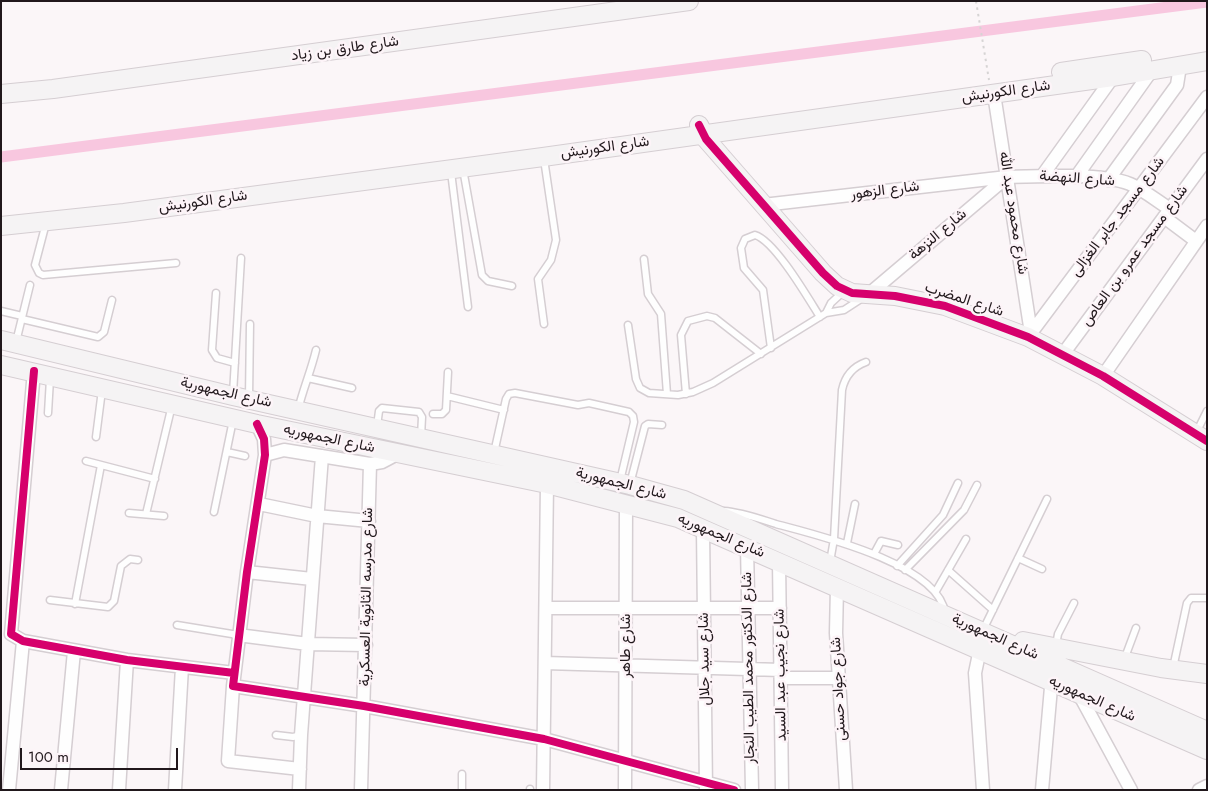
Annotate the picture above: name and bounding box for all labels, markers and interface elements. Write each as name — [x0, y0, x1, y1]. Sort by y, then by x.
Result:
street label: شارع طارق بن زياد — [290, 33, 400, 65]
street label: شارع الكورنيش — [961, 77, 1051, 107]
street label: شارع الكورنيش — [560, 133, 650, 163]
street label: شارع محمود عبد الله — [994, 150, 1032, 276]
street label: شارع مسجد جابر الغزالى — [1067, 154, 1169, 280]
street label: شارع النهضة — [1039, 167, 1115, 191]
street label: شارع الزهور — [850, 178, 920, 204]
street label: شارع مسجد عمرو بن العاص — [1078, 182, 1192, 330]
street label: شارع الكورنيش — [158, 187, 248, 217]
street label: شارع النزهة — [905, 205, 971, 265]
street label: شارع المضرب — [922, 279, 1006, 321]
street label: شارع الجمهورية — [179, 374, 273, 412]
street label: شارع الجمهوريه — [282, 421, 376, 457]
street label: شارع الجمهورية — [574, 464, 668, 504]
street label: شارع مدرسه الثانوية العسكرية — [356, 507, 378, 687]
street label: شارع الجمهوريه — [675, 510, 767, 562]
street label: شارع الدكتور محمد الطيب النجار — [738, 572, 760, 764]
street label: شارع نجيب عبد السيد — [771, 609, 791, 741]
street label: شارع الجمهورية — [949, 610, 1041, 664]
street label: شارع سيد جلال — [695, 612, 715, 706]
street label: شارع طاهر — [617, 614, 635, 678]
street label: شارع جواد حسنى — [827, 637, 851, 741]
street label: شارع الجمهوريه — [1046, 672, 1138, 726]
scale bar — [22, 738, 180, 770]
text: 100 m — [28, 746, 69, 768]

